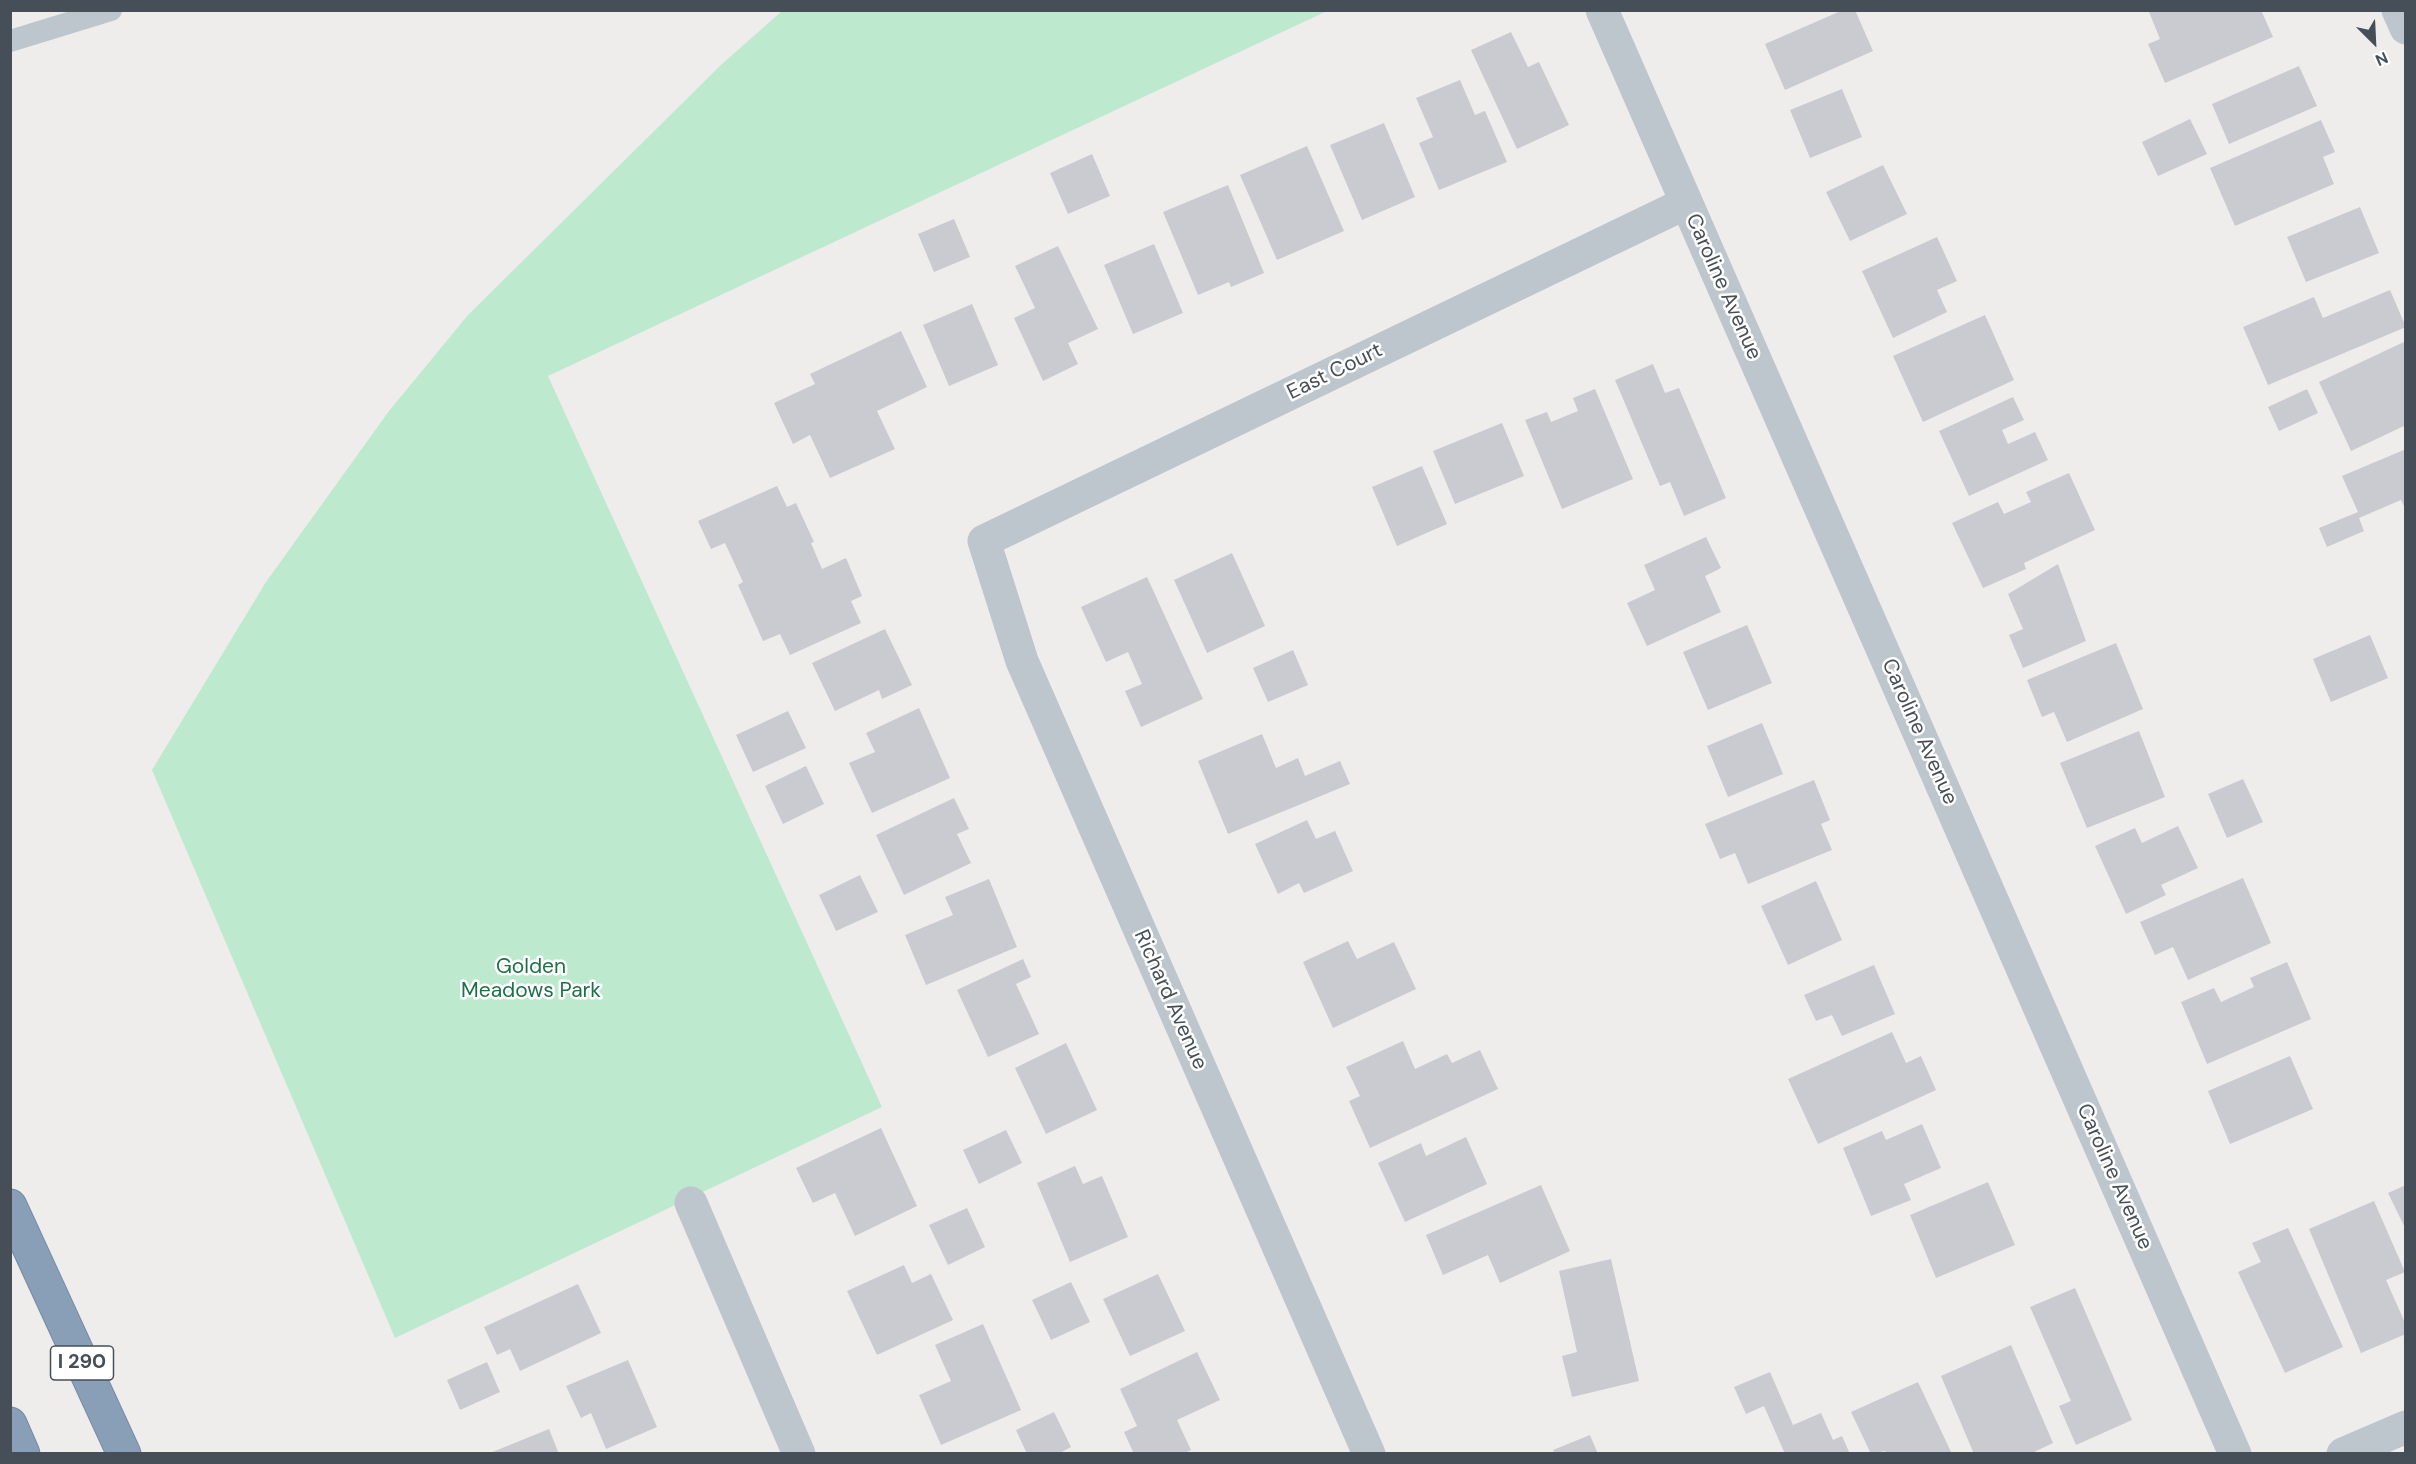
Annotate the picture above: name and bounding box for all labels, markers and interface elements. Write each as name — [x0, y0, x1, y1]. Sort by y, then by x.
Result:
north arrow — [2344, 12, 2404, 72]
text: N — [2372, 47, 2391, 71]
street label: Caroline Avenue — [1680, 210, 1766, 364]
street label: East Court — [1283, 338, 1387, 406]
street label: Caroline Avenue — [1876, 655, 1962, 809]
street label: Richard Avenue — [1128, 926, 1212, 1074]
park label: Golden Meadows Park — [461, 954, 601, 1004]
street label: Caroline Avenue — [2071, 1100, 2157, 1254]
road number: I 290 — [50, 1346, 113, 1380]

